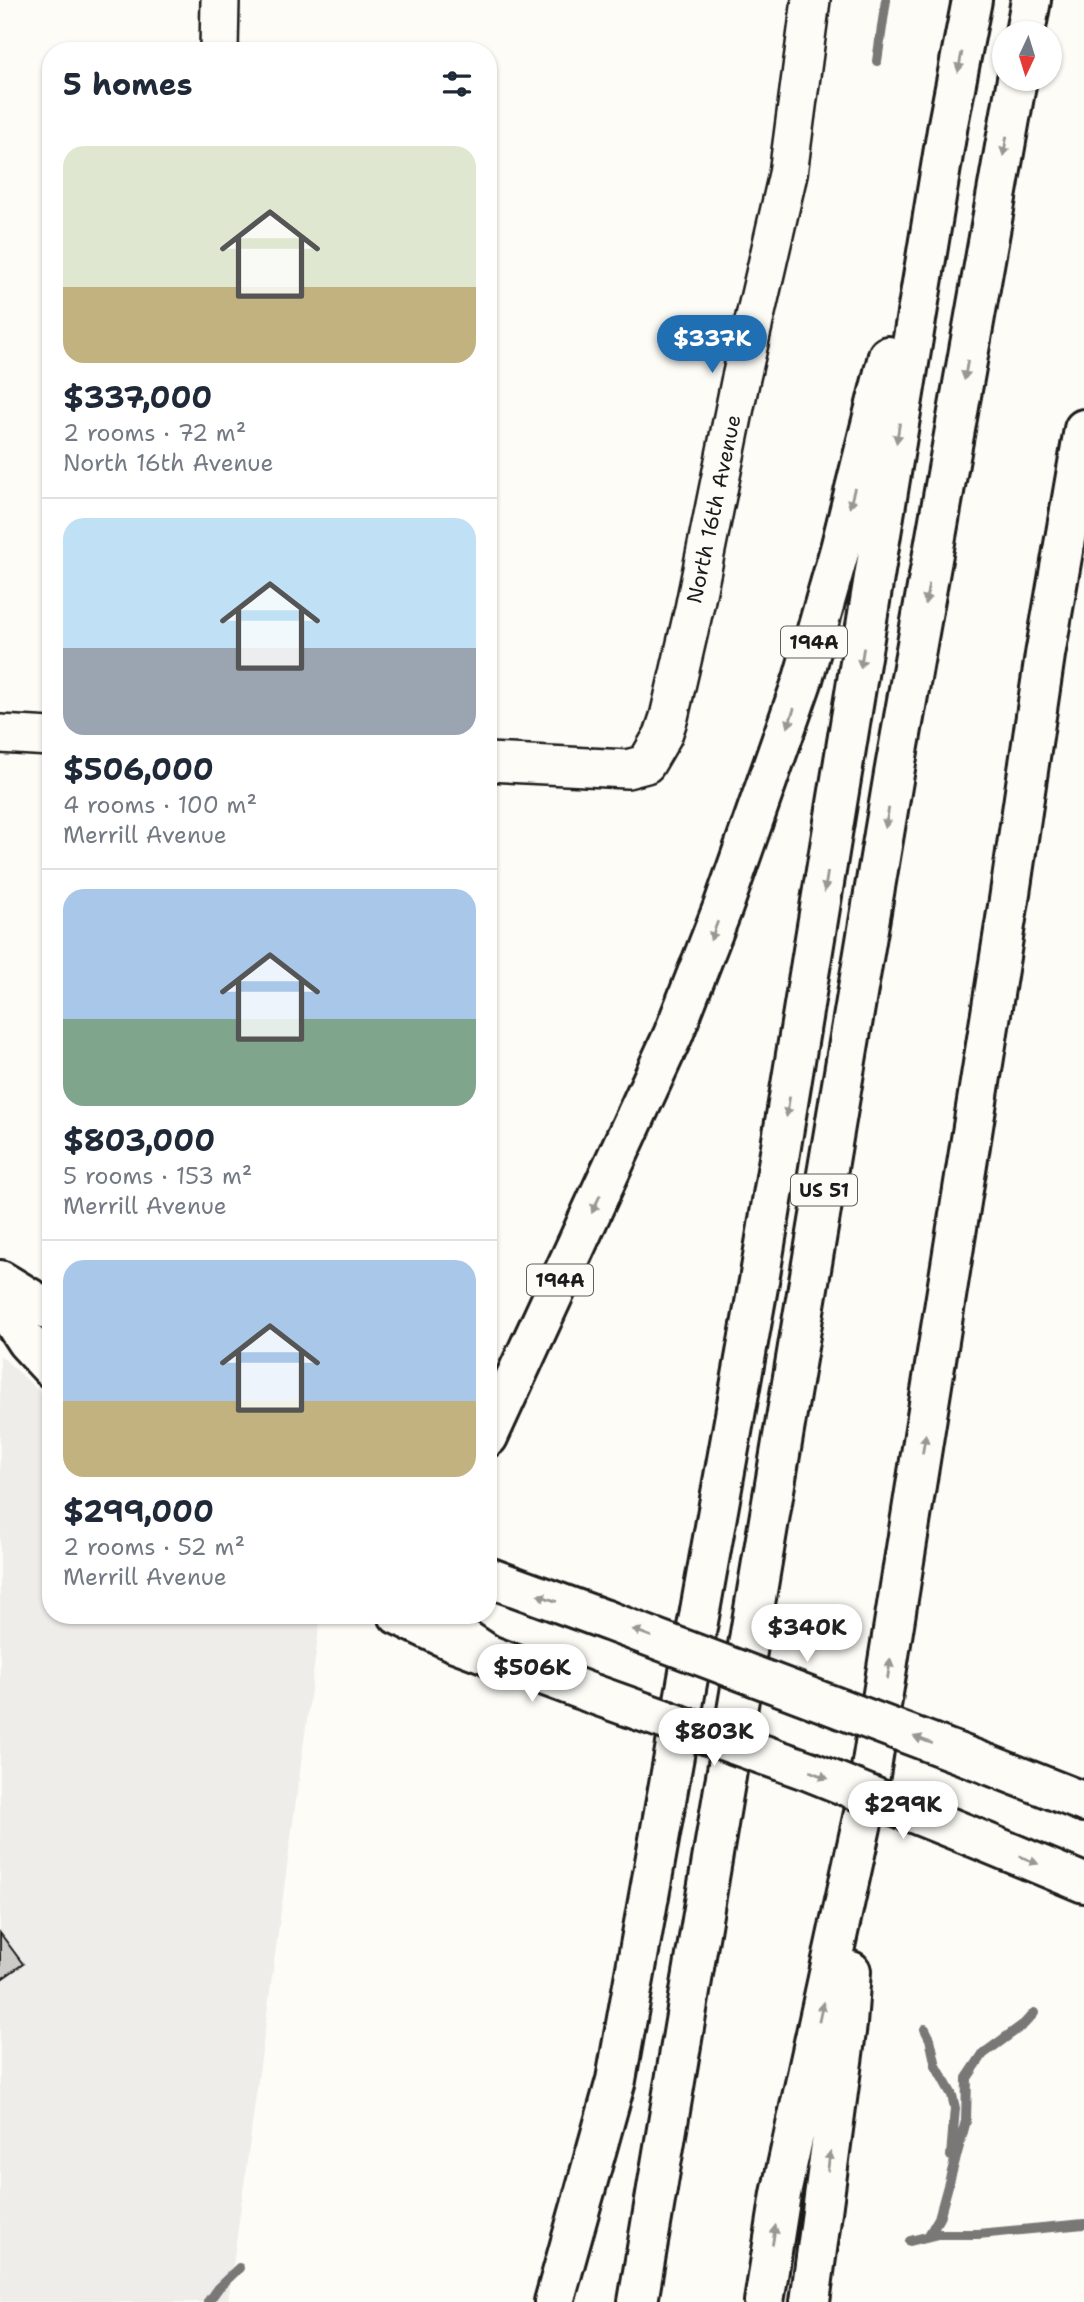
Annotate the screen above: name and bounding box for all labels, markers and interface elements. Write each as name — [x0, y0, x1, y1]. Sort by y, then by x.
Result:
north arrow — [992, 21, 1062, 91]
map controls — [992, 21, 1062, 91]
one-way arrow — [954, 51, 965, 73]
text: 5 homes — [63, 64, 193, 105]
icon: filters — [438, 65, 476, 103]
one-way arrow — [999, 135, 1010, 157]
icon: home — [207, 191, 333, 317]
pin: $337K — [663, 316, 761, 375]
text: $337K — [673, 323, 751, 353]
one-way arrow — [961, 359, 972, 381]
text: $337,000 — [63, 377, 212, 418]
street label: North 16th Avenue — [680, 412, 748, 606]
text: 2 rooms · 72 m² — [63, 418, 246, 448]
one-way arrow — [892, 422, 903, 444]
text: North 16th Avenue — [63, 448, 273, 478]
one-way arrow — [846, 488, 857, 510]
icon: home — [207, 563, 333, 689]
one-way arrow — [921, 583, 932, 605]
road number: 194A — [781, 626, 847, 657]
one-way arrow — [856, 647, 867, 669]
one-way arrow — [785, 707, 796, 728]
text: $506,000 — [63, 749, 214, 790]
text: 4 rooms · 100 m² — [63, 790, 257, 820]
one-way arrow — [881, 807, 892, 829]
text: Merrill Avenue — [63, 820, 227, 850]
one-way arrow — [820, 871, 831, 893]
one-way arrow — [708, 921, 719, 942]
icon: home — [207, 934, 333, 1060]
one-way arrow — [782, 1096, 793, 1118]
text: $803,000 — [63, 1120, 215, 1161]
text: 5 rooms · 153 m² — [63, 1161, 252, 1191]
road number: US 51 — [791, 1174, 857, 1206]
text: Merrill Avenue — [63, 1191, 227, 1221]
one-way arrow — [590, 1194, 601, 1214]
road number: 194A — [527, 1264, 593, 1296]
icon: home — [207, 1305, 333, 1431]
one-way arrow — [919, 1433, 930, 1455]
text: $299,000 — [63, 1491, 214, 1532]
text: 2 rooms · 52 m² — [63, 1532, 245, 1562]
text: Merrill Avenue — [63, 1562, 227, 1592]
one-way arrow — [537, 1593, 558, 1604]
pin: $340K — [758, 1604, 856, 1664]
text: $340K — [767, 1612, 847, 1642]
one-way arrow — [631, 1628, 652, 1639]
pin: $506K — [483, 1644, 581, 1704]
text: $506K — [493, 1652, 571, 1682]
one-way arrow — [884, 1658, 895, 1680]
pin: $803K — [665, 1708, 763, 1768]
text: $803K — [674, 1716, 754, 1746]
one-way arrow — [913, 1734, 934, 1745]
one-way arrow — [808, 1770, 829, 1781]
pin: $299K — [854, 1782, 952, 1841]
text: $299K — [864, 1789, 942, 1819]
one-way arrow — [1018, 1855, 1039, 1866]
one-way arrow — [816, 2001, 827, 2023]
one-way arrow — [823, 2150, 834, 2172]
one-way arrow — [769, 2223, 780, 2245]

